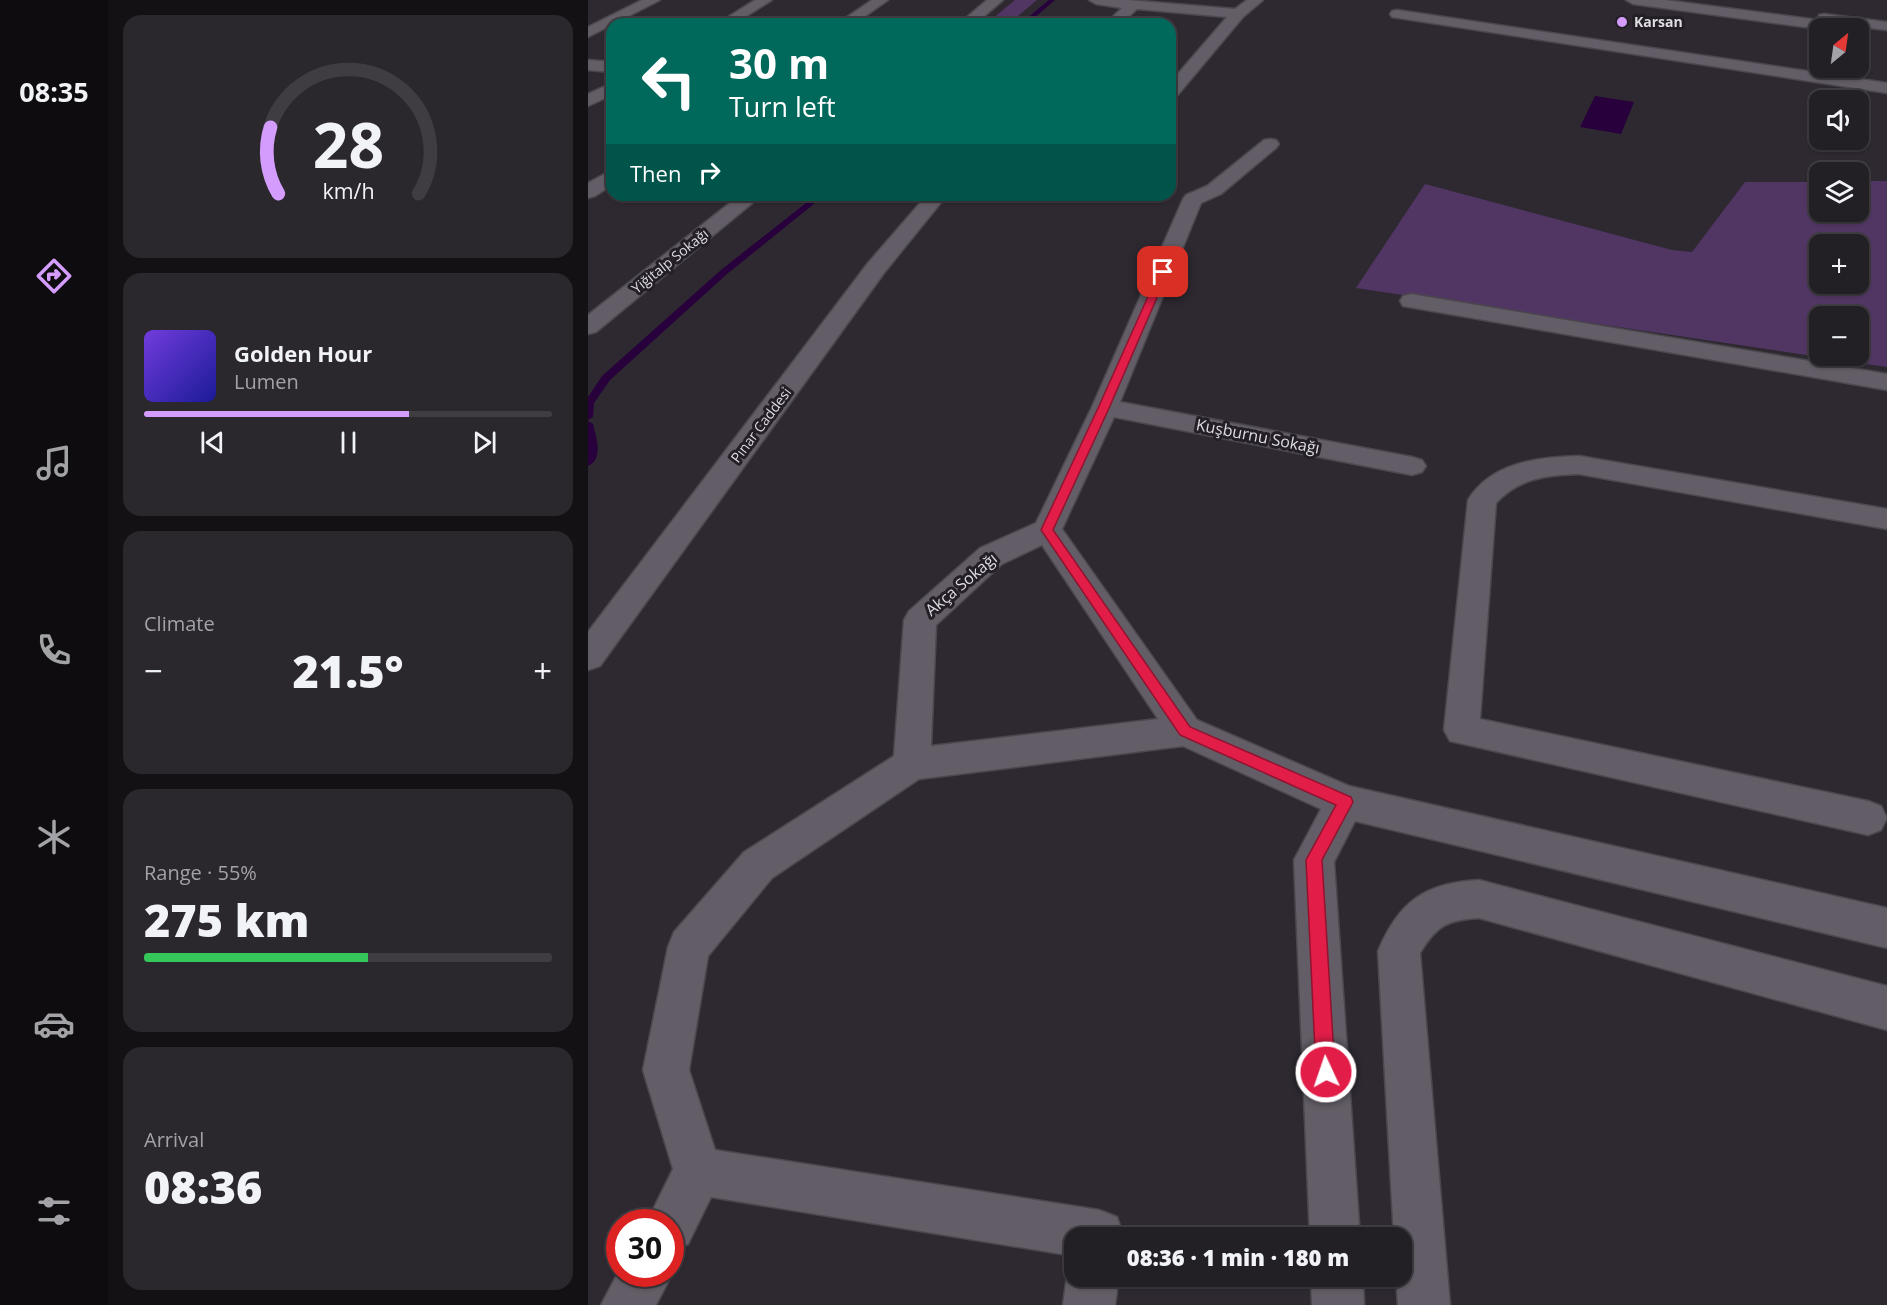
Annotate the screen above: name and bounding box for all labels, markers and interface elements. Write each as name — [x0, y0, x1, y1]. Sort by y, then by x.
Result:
place label: Karsan — [1634, 12, 1683, 31]
marker: Karsan — [1615, 15, 1629, 29]
north arrow — [1809, 18, 1869, 78]
map controls — [1809, 18, 1869, 366]
text: 30 m — [729, 34, 829, 91]
icon: left — [630, 42, 708, 120]
text: 08:35 — [19, 73, 89, 110]
text: Turn left — [729, 88, 836, 125]
button: sound — [1809, 90, 1869, 150]
text: 28 — [312, 101, 384, 186]
icon: right — [693, 156, 726, 189]
text: Then — [630, 158, 681, 188]
button: layers — [1809, 162, 1869, 222]
text: km/h — [322, 176, 374, 205]
street label: Yiğitalp Sokağı — [627, 224, 712, 297]
button: + — [1809, 234, 1869, 294]
pin — [1137, 246, 1188, 297]
icon: directions — [33, 255, 75, 297]
icon: arrive — [1146, 255, 1179, 288]
button: − — [1809, 306, 1869, 366]
text: Golden Hour — [234, 338, 372, 368]
text: Lumen — [234, 368, 299, 395]
street label: Pınar Caddesi — [726, 383, 795, 466]
street label: Kuşburnu Sokağı — [1194, 413, 1322, 459]
icon: previous — [196, 426, 229, 459]
icon: pause — [332, 426, 365, 459]
icon: next — [468, 426, 501, 459]
icon: music — [33, 442, 75, 484]
street label: Akça Sokağı — [920, 547, 1002, 621]
text: Climate — [144, 610, 215, 637]
icon: phone — [33, 629, 75, 671]
text: 21.5° — [292, 640, 404, 701]
text: − — [144, 648, 163, 693]
text: + — [533, 648, 552, 693]
icon: climate — [33, 816, 75, 858]
text: Range · 55% — [144, 859, 257, 886]
text: 275 km — [144, 889, 309, 950]
icon: car — [33, 1003, 75, 1045]
position arrow — [1294, 1040, 1358, 1104]
text: Arrival — [144, 1126, 204, 1153]
text: 08:36 — [144, 1156, 262, 1217]
icon: filters — [33, 1190, 75, 1232]
speed limit sign: 30 — [606, 1209, 684, 1287]
text: 08:36 · 1 min · 180 m — [1127, 1242, 1349, 1272]

